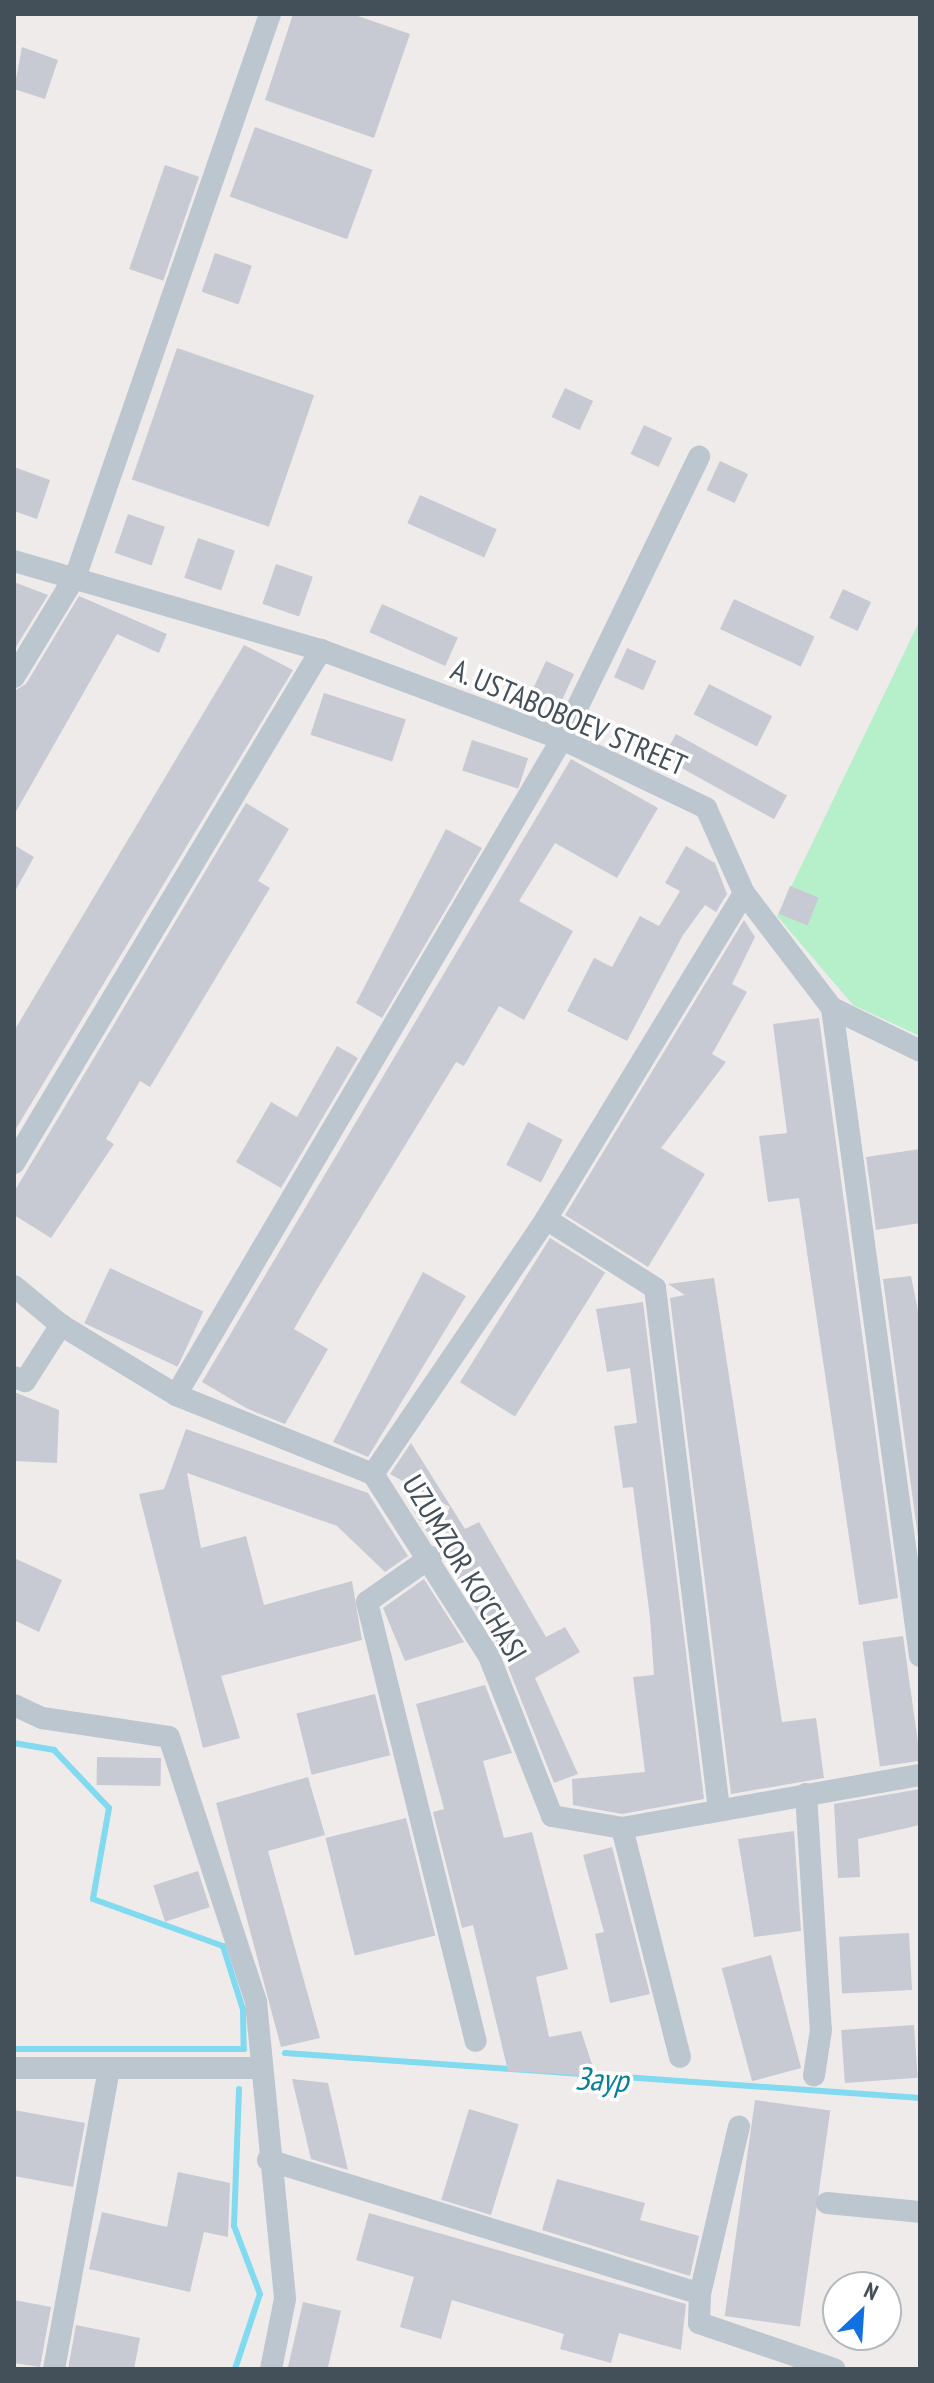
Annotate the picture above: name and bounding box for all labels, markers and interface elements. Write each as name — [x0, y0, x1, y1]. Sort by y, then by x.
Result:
street label: A. USTABOBOEV STREET — [445, 651, 693, 783]
street label: UZUMZOR KO'CHASI — [395, 1468, 535, 1668]
water label: Заур — [575, 2058, 629, 2100]
north arrow — [822, 2271, 902, 2351]
text: N — [860, 2276, 883, 2306]

